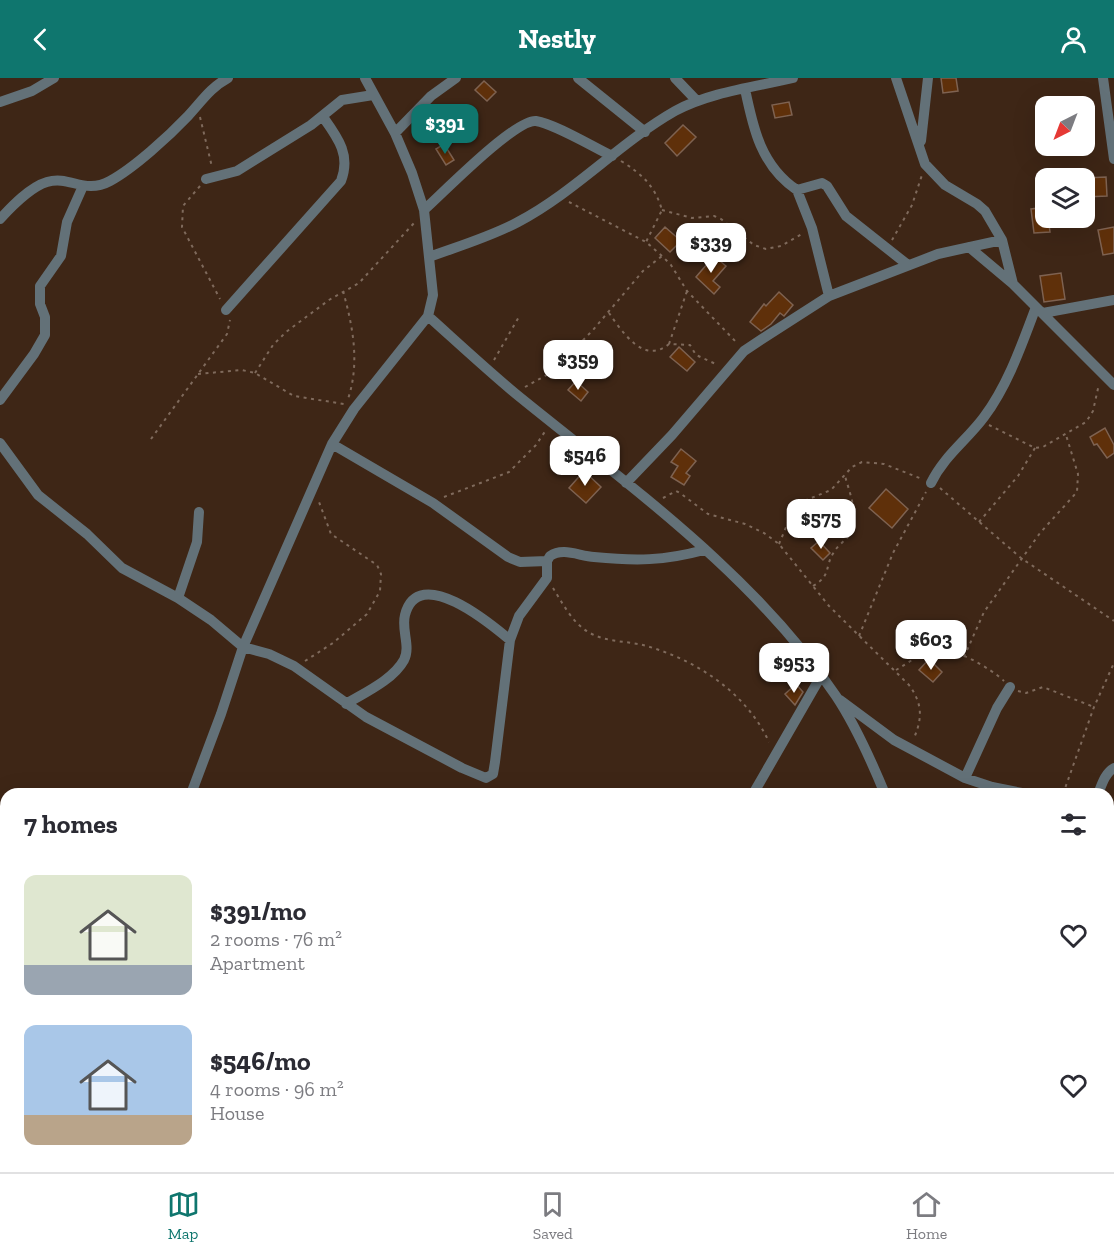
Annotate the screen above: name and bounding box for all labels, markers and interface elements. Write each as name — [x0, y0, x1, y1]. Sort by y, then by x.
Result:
icon: back — [24, 23, 57, 56]
text: Nestly — [518, 23, 596, 55]
icon: person — [1057, 23, 1090, 56]
north arrow — [1035, 96, 1095, 156]
map controls — [1035, 96, 1095, 228]
pin: $391 — [409, 104, 481, 155]
text: $391 — [425, 111, 465, 135]
button: layers — [1035, 168, 1095, 228]
pin: $339 — [675, 223, 747, 274]
text: $339 — [690, 230, 732, 254]
pin: $359 — [542, 340, 614, 391]
text: $359 — [557, 347, 599, 371]
pin: $546 — [549, 436, 621, 487]
text: $546 — [564, 443, 606, 467]
pin: $575 — [785, 499, 857, 550]
text: $575 — [801, 506, 841, 530]
pin: $603 — [895, 620, 967, 671]
text: $603 — [910, 627, 952, 651]
pin: $953 — [758, 643, 830, 694]
text: $953 — [773, 650, 815, 674]
text: 7 homes — [24, 808, 118, 840]
icon: filters — [1057, 808, 1090, 841]
text: $391/mo — [210, 895, 306, 927]
icon: home — [72, 899, 144, 971]
icon: heart — [1057, 919, 1090, 952]
text: 2 rooms · 76 m² — [210, 927, 342, 951]
text: Apartment — [210, 951, 305, 975]
text: $546/mo — [210, 1045, 311, 1077]
icon: home — [72, 1049, 144, 1121]
icon: heart — [1057, 1069, 1090, 1102]
text: 4 rooms · 96 m² — [210, 1077, 344, 1101]
text: House — [210, 1101, 264, 1125]
tab: Map — [167, 1188, 200, 1243]
tab: Saved — [533, 1188, 573, 1243]
tab: Home — [906, 1188, 947, 1243]

